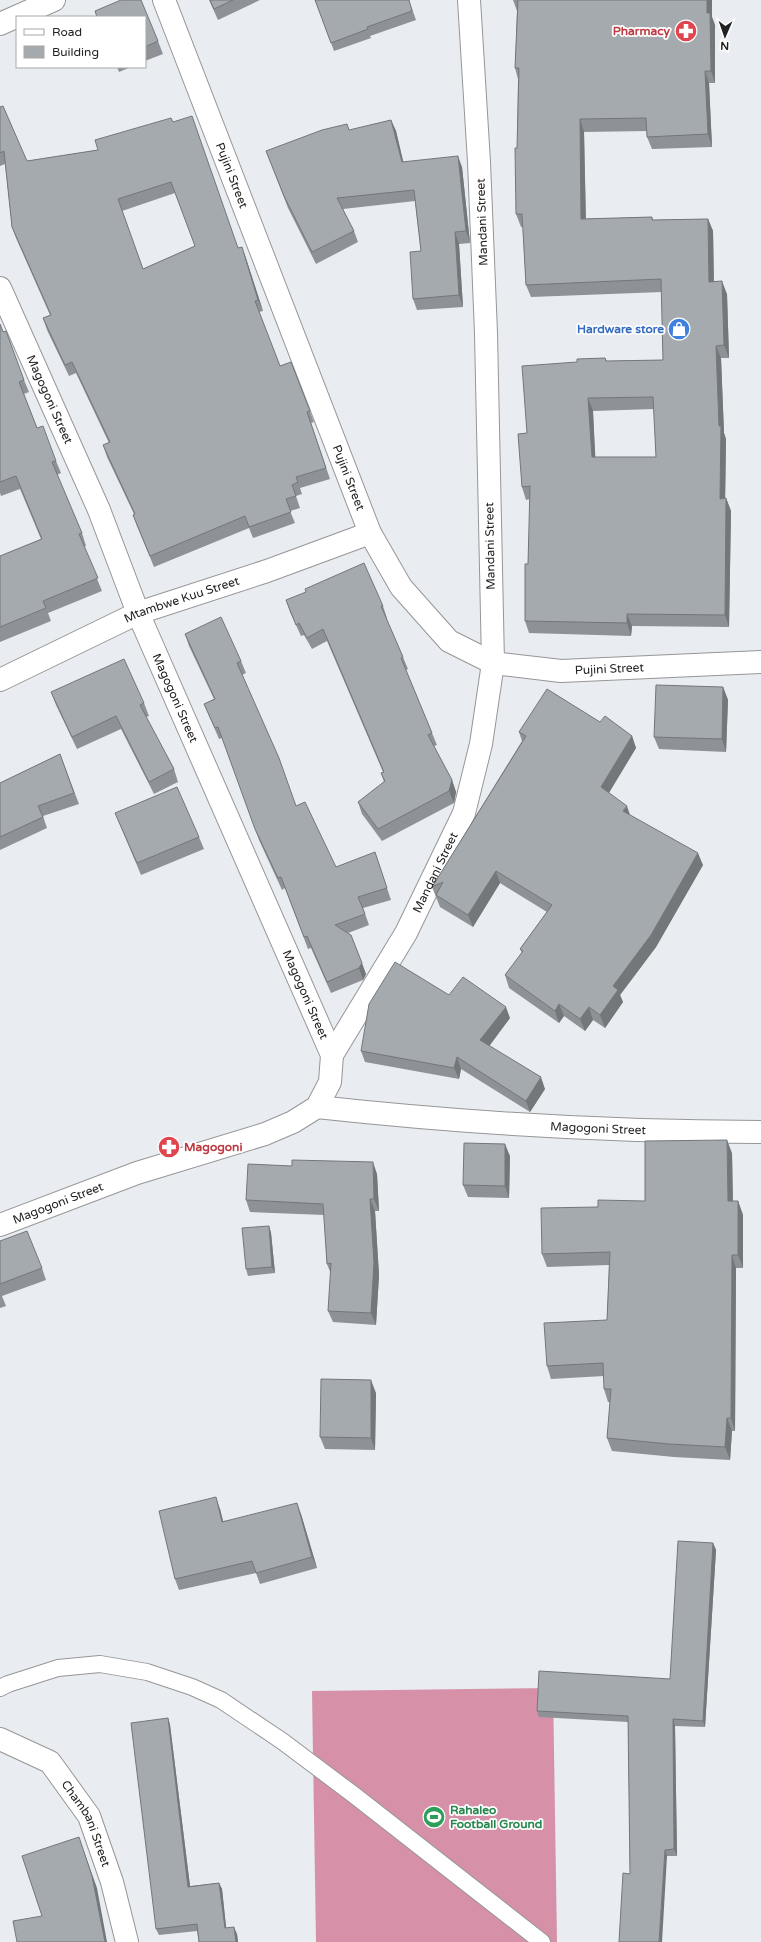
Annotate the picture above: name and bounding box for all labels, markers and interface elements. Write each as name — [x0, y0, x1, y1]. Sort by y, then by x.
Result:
legend — [16, 16, 146, 68]
north arrow — [705, 16, 745, 56]
pharmacy icon: Pharmacy — [673, 18, 699, 44]
place label: Pharmacy — [613, 24, 671, 39]
text: Road — [52, 25, 82, 39]
text: N — [720, 39, 729, 52]
text: Building — [52, 45, 99, 59]
street label: Pujini Street — [213, 141, 251, 211]
street label: Mandani Street — [473, 178, 491, 266]
shop icon: Hardware store — [666, 316, 692, 342]
place label: Hardware store — [577, 322, 664, 336]
street label: Magogoni Street — [24, 353, 76, 446]
street label: Pujini Street — [330, 443, 368, 513]
street label: Mandani Street — [482, 502, 498, 590]
street label: Mtambwe Kuu Street — [122, 573, 241, 626]
street label: Magogoni Street — [150, 651, 201, 745]
street label: Pujini Street — [574, 660, 645, 677]
street label: Mandani Street — [410, 829, 461, 915]
street label: Magogoni Street — [280, 948, 331, 1042]
street label: Magogoni Street — [550, 1119, 647, 1137]
pharmacy icon: Magogoni — [156, 1134, 182, 1160]
place label: Magogoni — [184, 1140, 242, 1155]
street label: Magogoni Street — [11, 1179, 106, 1227]
street label: Chambani Street — [58, 1778, 113, 1869]
place label: Rahaleo Football Ground — [450, 1803, 542, 1831]
sports icon: Rahaleo Football Ground — [421, 1804, 447, 1830]

